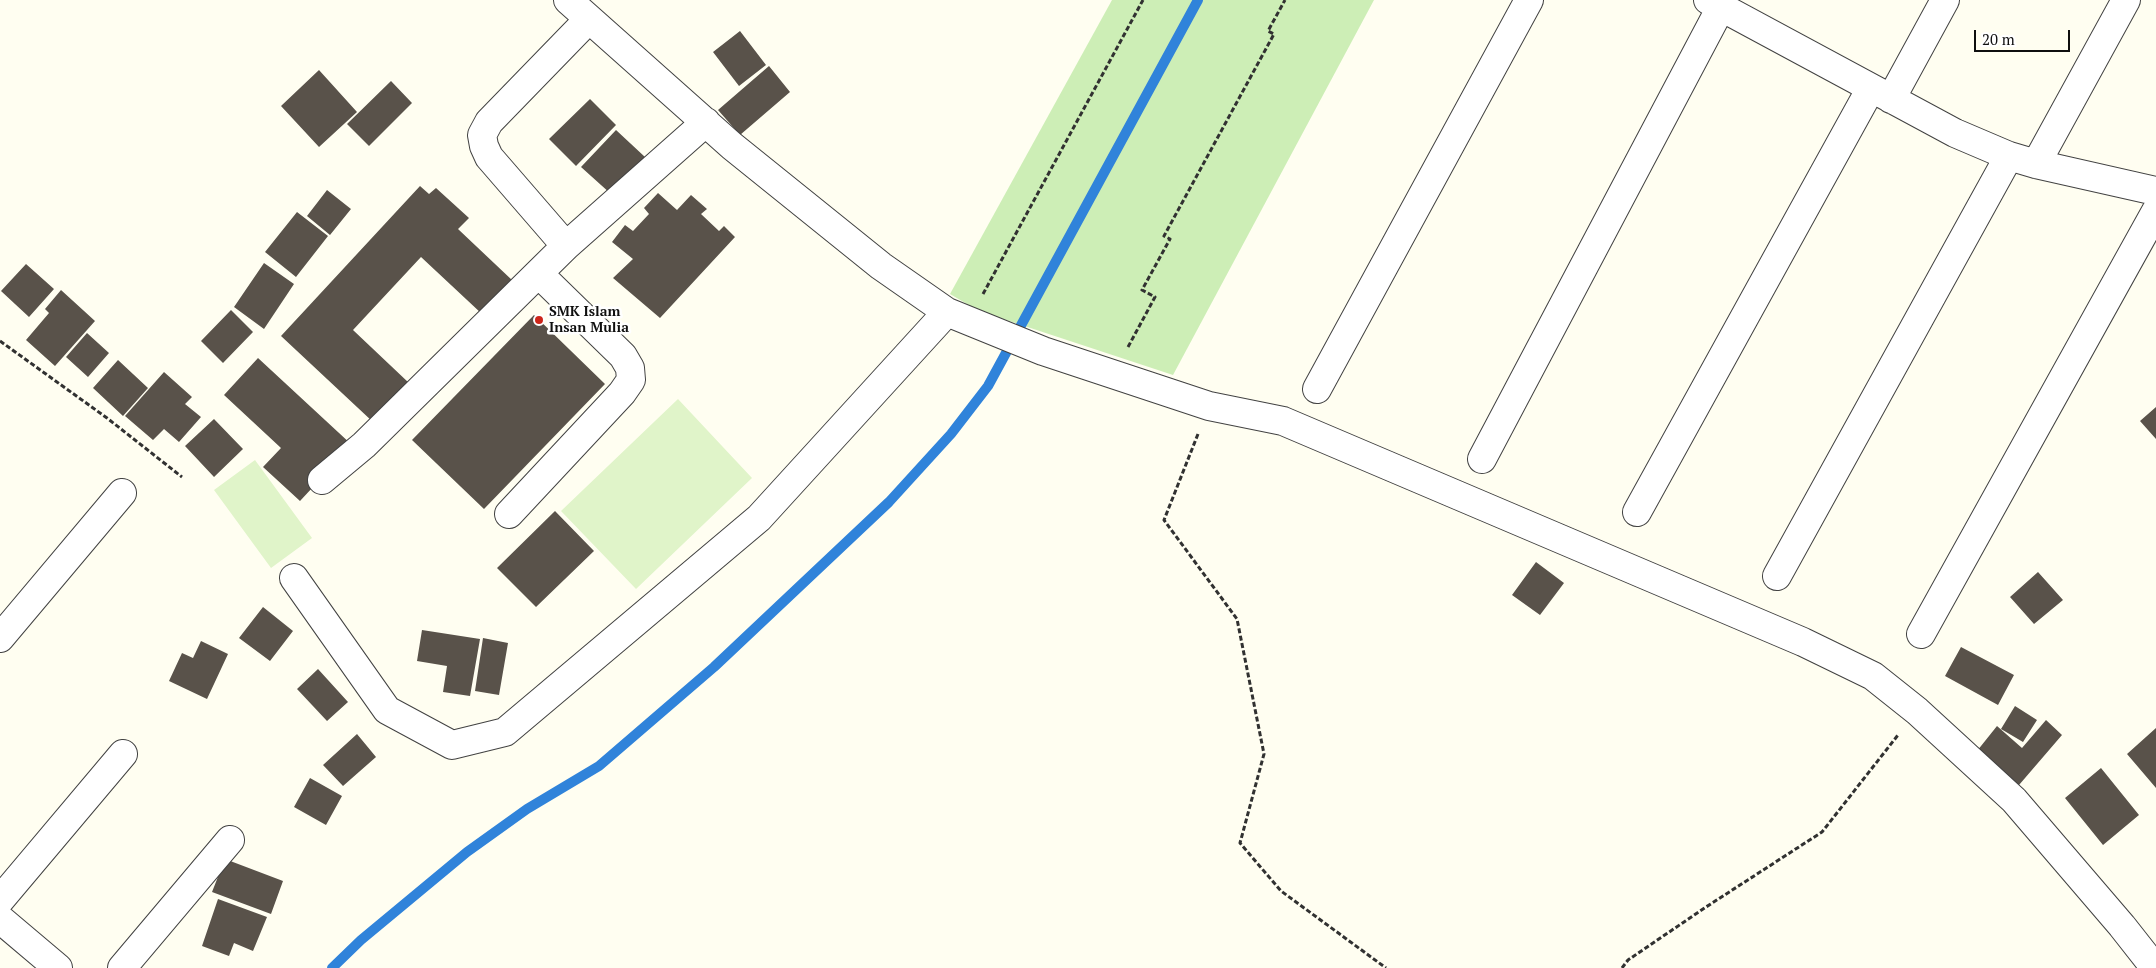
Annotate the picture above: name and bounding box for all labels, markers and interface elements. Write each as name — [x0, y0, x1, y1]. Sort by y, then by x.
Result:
scale bar — [1976, 20, 2072, 52]
text: 20 m — [1982, 29, 2015, 49]
place label: SMK Islam Insan Mulia — [549, 304, 629, 336]
marker: SMK Islam Insan Mulia — [533, 314, 545, 326]

